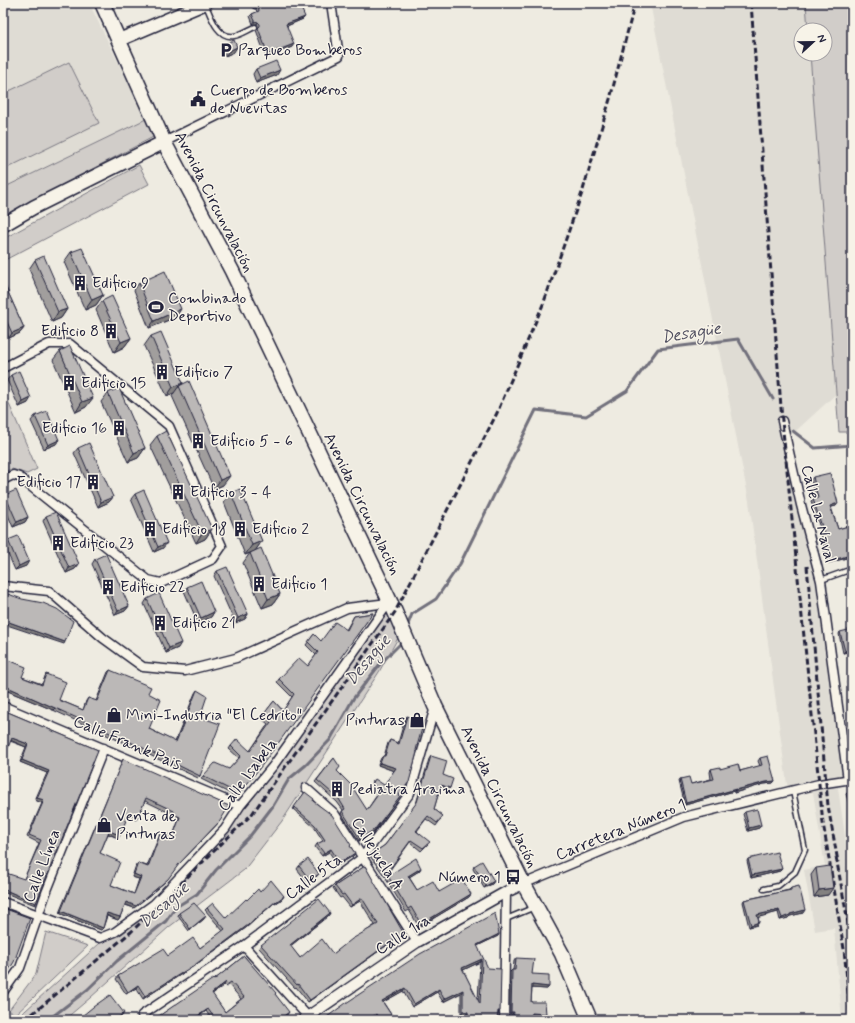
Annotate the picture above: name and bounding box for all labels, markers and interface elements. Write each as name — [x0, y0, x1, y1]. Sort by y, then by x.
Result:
north arrow — [793, 22, 833, 62]
text: N — [813, 33, 829, 45]
place label: Parqueo Bomberos — [238, 40, 362, 61]
parking icon: Parqueo Bomberos — [217, 41, 235, 59]
place label: Cuerpo de Bomberos de Nuevitas — [210, 80, 348, 119]
public building icon: Cuerpo de Bomberos de Nuevitas — [189, 90, 207, 108]
street label: Avenida Circunvalación — [169, 128, 259, 276]
place label: Edificio 9 — [92, 273, 149, 294]
building icon: Edificio 9 — [71, 274, 89, 292]
place label: Combinado Deportivo — [168, 288, 247, 327]
sports icon: Combinado Deportivo — [147, 298, 165, 316]
water label: Desagüe — [660, 317, 723, 351]
place label: Edificio 8 — [41, 321, 99, 342]
building icon: Edificio 8 — [102, 322, 120, 340]
place label: Edificio 7 — [174, 362, 233, 383]
building icon: Edificio 7 — [153, 363, 171, 381]
place label: Edificio 15 — [81, 373, 146, 394]
building icon: Edificio 15 — [60, 374, 78, 392]
place label: Edificio 16 — [42, 418, 107, 439]
building icon: Edificio 16 — [110, 419, 128, 437]
street label: Avenida Circunvalación — [318, 429, 406, 579]
place label: Edificio 5 - 6 — [210, 431, 293, 452]
building icon: Edificio 5 - 6 — [189, 432, 207, 450]
street label: Calle La Naval — [796, 463, 840, 565]
place label: Edificio 17 — [17, 472, 81, 493]
building icon: Edificio 17 — [84, 473, 102, 491]
place label: Edificio 3 - 4 — [190, 482, 272, 503]
building icon: Edificio 3 - 4 — [169, 483, 187, 501]
place label: Edificio 18 — [162, 519, 227, 540]
place label: Edificio 2 — [252, 519, 309, 540]
building icon: Edificio 18 — [141, 520, 159, 538]
building icon: Edificio 2 — [231, 520, 249, 538]
place label: Edificio 23 — [70, 533, 134, 554]
building icon: Edificio 23 — [49, 534, 67, 552]
place label: Edificio 1 — [271, 574, 327, 595]
building icon: Edificio 1 — [250, 575, 268, 593]
place label: Edificio 22 — [120, 577, 186, 598]
building icon: Edificio 22 — [99, 578, 117, 596]
place label: Edificio 21 — [172, 613, 236, 634]
building icon: Edificio 21 — [151, 614, 169, 632]
water label: Desagüe — [340, 629, 398, 691]
place label: Mini-Industria "El Cedrito" — [126, 705, 302, 726]
shop icon: Mini-Industria "El Cedrito" — [105, 706, 123, 724]
place label: Pinturas — [345, 710, 405, 731]
street label: Calle Frank Pais — [70, 711, 184, 775]
shop icon: Pinturas — [408, 711, 426, 729]
street label: Avenida Circunvalación — [455, 722, 543, 872]
street label: Calle Isabela — [214, 734, 282, 816]
place label: Pediatra Araima — [349, 779, 465, 800]
building icon: Pediatra Araima — [328, 780, 346, 798]
street label: Carretera Número 1 — [553, 794, 689, 866]
place label: Venta de Pinturas — [116, 806, 177, 845]
street label: Callejuela A — [346, 813, 408, 895]
shop icon: Venta de Pinturas — [95, 816, 113, 834]
street label: Calle Línea — [18, 826, 66, 906]
street label: Calle 5ta — [281, 849, 347, 905]
place label: Número 1 — [438, 867, 501, 888]
bus stop icon: Número 1 — [504, 868, 522, 886]
water label: Desagüe — [134, 877, 196, 934]
street label: Calle 1ra — [372, 910, 434, 960]

